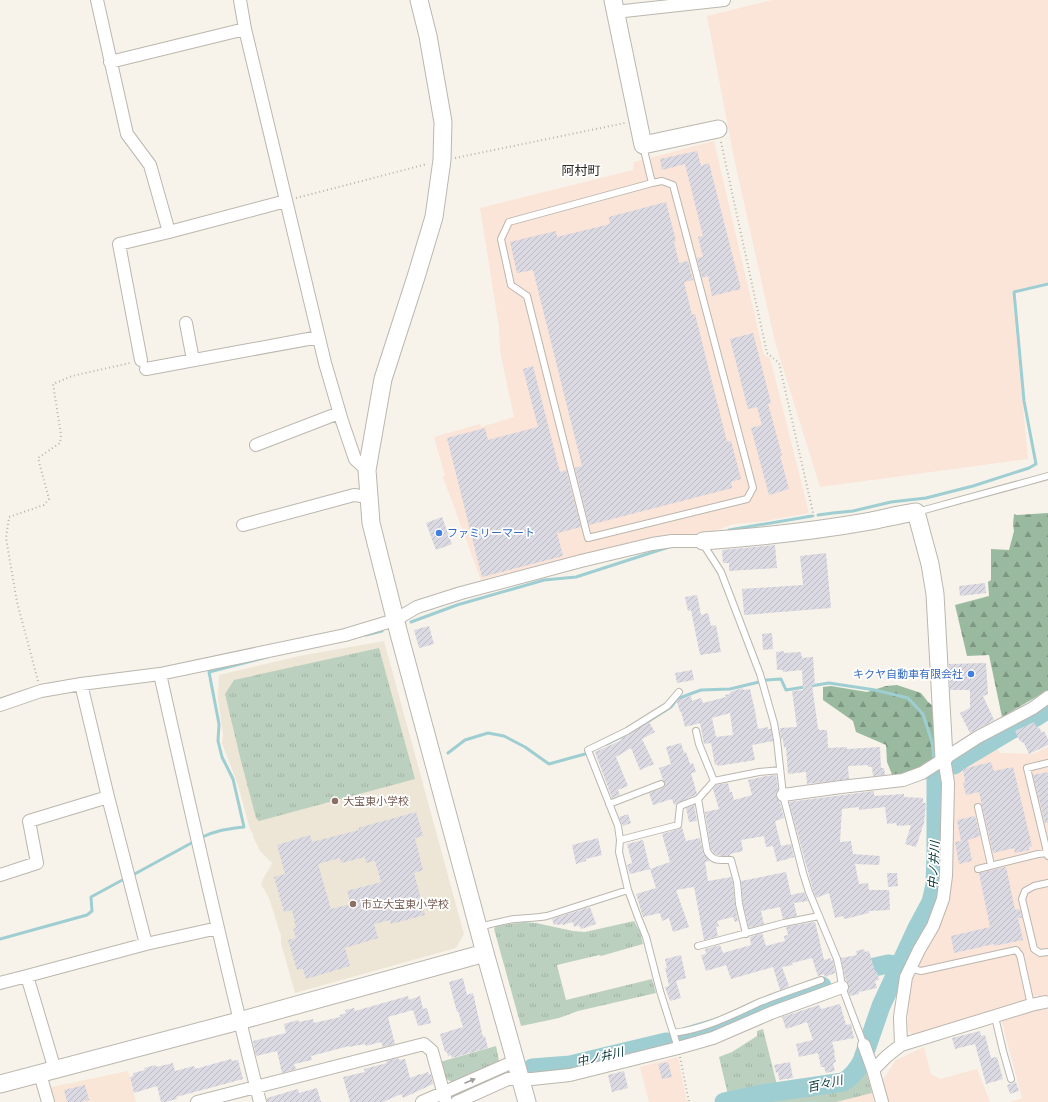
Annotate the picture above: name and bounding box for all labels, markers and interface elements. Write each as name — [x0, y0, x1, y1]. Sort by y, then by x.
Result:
district label: 阿村町 — [561, 162, 601, 179]
place label: ファミリーマート — [447, 526, 535, 540]
marker: ファミリーマート — [434, 528, 444, 538]
place label: キクヤ自動車有限会社 — [853, 667, 963, 681]
marker: キクヤ自動車有限会社 — [966, 669, 976, 679]
place label: 大宝東小学校 — [343, 794, 409, 808]
marker: 大宝東小学校 — [330, 796, 340, 806]
water label: 中ノ井川 — [925, 839, 942, 889]
place label: 市立大宝東小学校 — [361, 897, 449, 911]
marker: 市立大宝東小学校 — [348, 899, 358, 909]
water label: 中ノ井川 — [575, 1043, 627, 1069]
water label: 百々川 — [806, 1072, 846, 1095]
one-way arrow — [465, 1077, 477, 1083]

